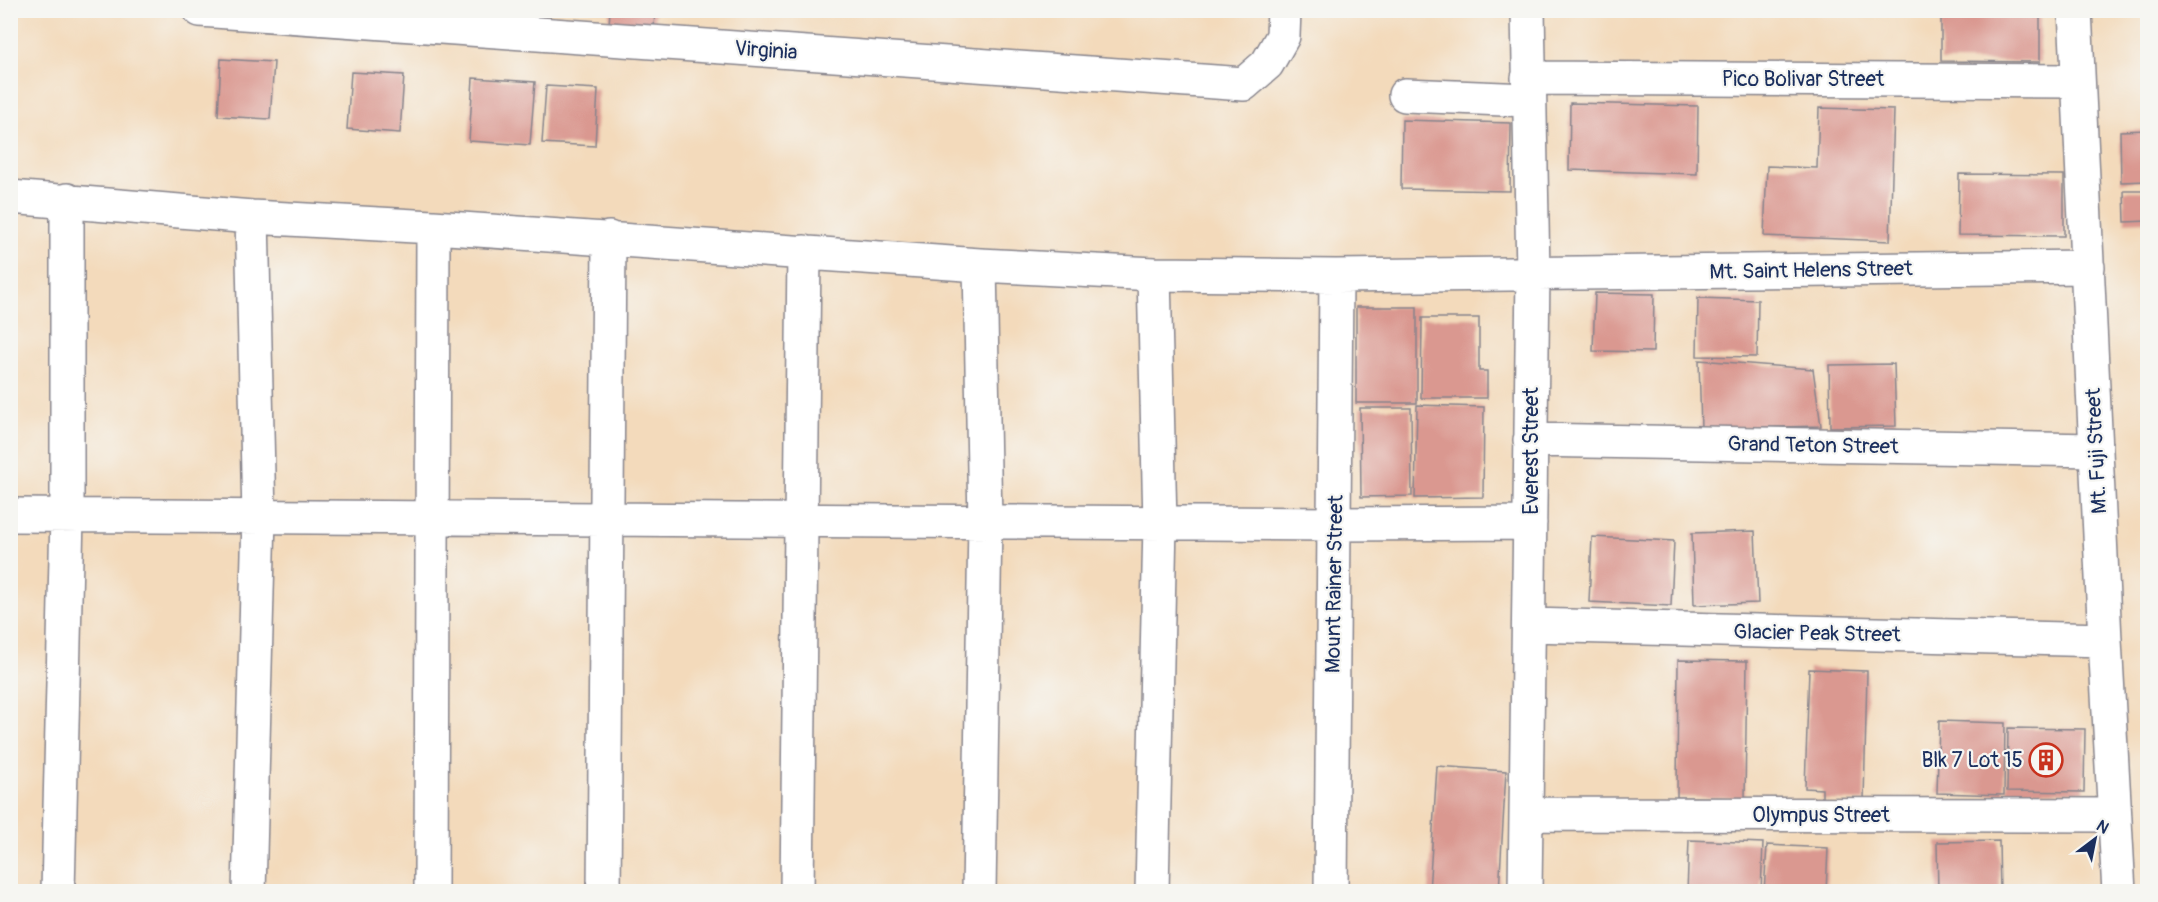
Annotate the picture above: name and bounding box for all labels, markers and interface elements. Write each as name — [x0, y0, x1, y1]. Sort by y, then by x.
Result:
street label: Virginia — [733, 35, 798, 66]
street label: Pico Bolivar Street — [1722, 66, 1885, 93]
street label: Mt. Saint Helens Street — [1709, 255, 1913, 286]
street label: Everest Street — [1518, 387, 1545, 515]
street label: Mt. Fuji Street — [2080, 387, 2113, 515]
street label: Grand Teton Street — [1727, 431, 1899, 460]
street label: Mount Rainer Street — [1319, 494, 1350, 673]
street label: Glacier Peak Street — [1733, 619, 1901, 648]
building icon: Blk 7 Lot 15 — [2028, 742, 2064, 778]
place label: Blk 7 Lot 15 — [1921, 747, 2023, 774]
street label: Olympus Street — [1752, 802, 1890, 829]
north arrow — [2065, 809, 2125, 869]
text: N — [2093, 816, 2112, 839]

